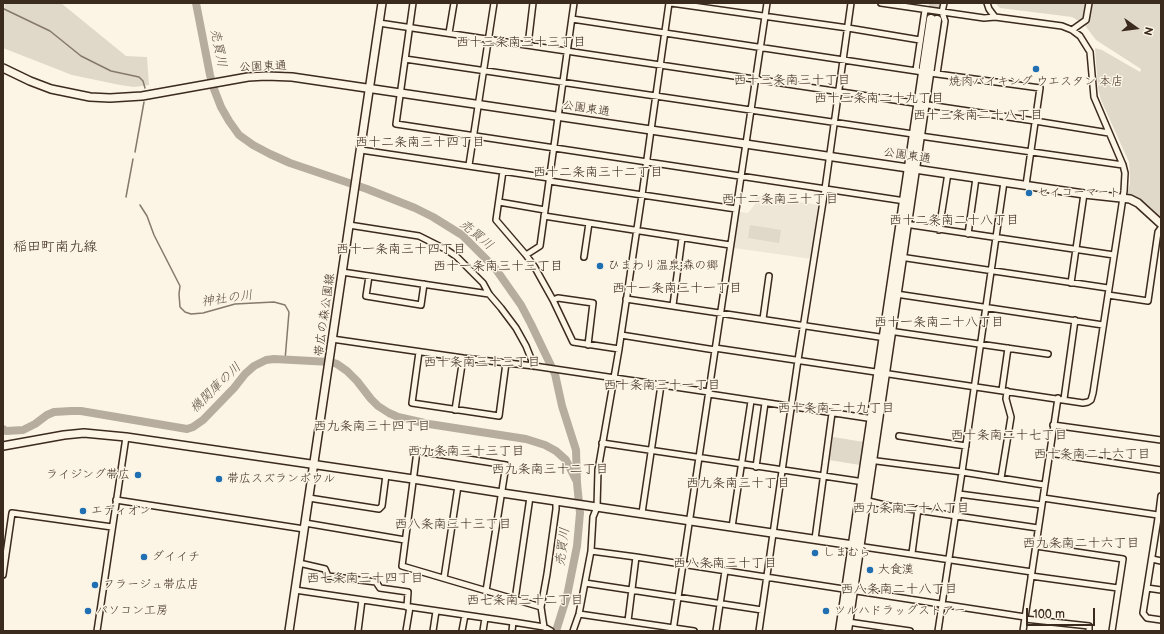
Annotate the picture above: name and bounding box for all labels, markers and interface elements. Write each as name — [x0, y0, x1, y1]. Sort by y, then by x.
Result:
north arrow — [1116, 8, 1156, 48]
text: N — [1141, 25, 1155, 37]
water label: 売買川 — [207, 27, 229, 69]
district label: 西十三条南三十三丁目 — [456, 35, 586, 51]
street label: 公園東通 — [239, 59, 287, 75]
marker: 焼肉バイキング ウエスタン 本店 — [1031, 64, 1041, 74]
district label: 西十三条南三十丁目 — [734, 73, 850, 89]
place label: 焼肉バイキング ウエスタン 本店 — [949, 75, 1123, 89]
district label: 西十三条南二十九丁目 — [814, 91, 944, 107]
street label: 公園東通 — [561, 98, 611, 120]
district label: 西十三条南二十八丁目 — [913, 108, 1043, 124]
district label: 西十二条南三十四丁目 — [355, 135, 485, 151]
street label: 公園東通 — [882, 145, 932, 167]
district label: 西十二条南三十二丁目 — [533, 165, 663, 181]
place label: セイコーマート — [1037, 186, 1121, 200]
marker: セイコーマート — [1024, 188, 1034, 198]
district label: 西十二条南三十丁目 — [722, 192, 838, 208]
district label: 西十二条南二十八丁目 — [889, 213, 1019, 229]
water label: 売買川 — [456, 216, 496, 254]
district label: 稲田町南九線 — [13, 239, 97, 255]
district label: 西十一条南三十四丁目 — [336, 242, 466, 258]
district label: 西十一条南三十三丁目 — [433, 259, 563, 275]
place label: ひまわり温泉;森の郷 — [608, 259, 718, 273]
marker: ひまわり温泉;森の郷 — [595, 261, 605, 271]
street label: 帯広の森公園線 — [312, 272, 338, 358]
district label: 西十一条南三十一丁目 — [612, 281, 742, 297]
water label: 神社の川 — [200, 288, 254, 310]
district label: 西十一条南二十八丁目 — [874, 315, 1004, 331]
district label: 西十条南三十三丁目 — [424, 355, 540, 371]
water label: 機関庫の川 — [187, 360, 245, 416]
district label: 西十条南三十一丁目 — [604, 378, 720, 394]
district label: 西十条南二十九丁目 — [778, 401, 894, 417]
district label: 西九条南三十四丁目 — [314, 419, 430, 435]
district label: 西十条南二十七丁目 — [951, 428, 1067, 444]
district label: 西九条南三十三丁目 — [408, 444, 524, 460]
district label: 西十条南二十六丁目 — [1034, 447, 1150, 463]
district label: 西九条南三十二丁目 — [492, 462, 608, 478]
place label: ライジング帯広 — [46, 468, 130, 482]
marker: ライジング帯広 — [133, 470, 143, 480]
place label: 帯広スズランボウル — [227, 472, 335, 486]
marker: 帯広スズランボウル — [214, 474, 224, 484]
district label: 西九条南三十丁目 — [686, 476, 790, 492]
district label: 西九条南二十八丁目 — [853, 501, 969, 517]
place label: エディオン — [91, 504, 151, 518]
marker: エディオン — [78, 506, 88, 516]
district label: 西八条南三十三丁目 — [395, 517, 511, 533]
water label: 売買川 — [553, 527, 573, 567]
district label: 西九条南二十六丁目 — [1023, 536, 1139, 552]
place label: しまむら — [823, 546, 871, 560]
marker: しまむら — [810, 548, 820, 558]
place label: ダイイチ — [152, 550, 200, 564]
marker: ダイイチ — [139, 552, 149, 562]
district label: 西八条南三十丁目 — [673, 556, 777, 572]
place label: 大食漢 — [878, 563, 914, 577]
marker: 大食漢 — [865, 565, 875, 575]
district label: 西七条南三十四丁目 — [307, 571, 423, 587]
place label: フラージュ帯広店 — [103, 578, 199, 592]
marker: フラージュ帯広店 — [90, 580, 100, 590]
district label: 西八条南二十八丁目 — [841, 582, 957, 598]
district label: 西七条南三十二丁目 — [467, 593, 583, 609]
scale bar — [1028, 600, 1097, 626]
place label: パソコン工房 — [96, 604, 168, 618]
place label: ツルハドラッグストアー — [834, 604, 966, 618]
marker: パソコン工房 — [83, 606, 93, 616]
marker: ツルハドラッグストアー — [821, 606, 831, 616]
text: 100 m — [1033, 607, 1065, 622]

